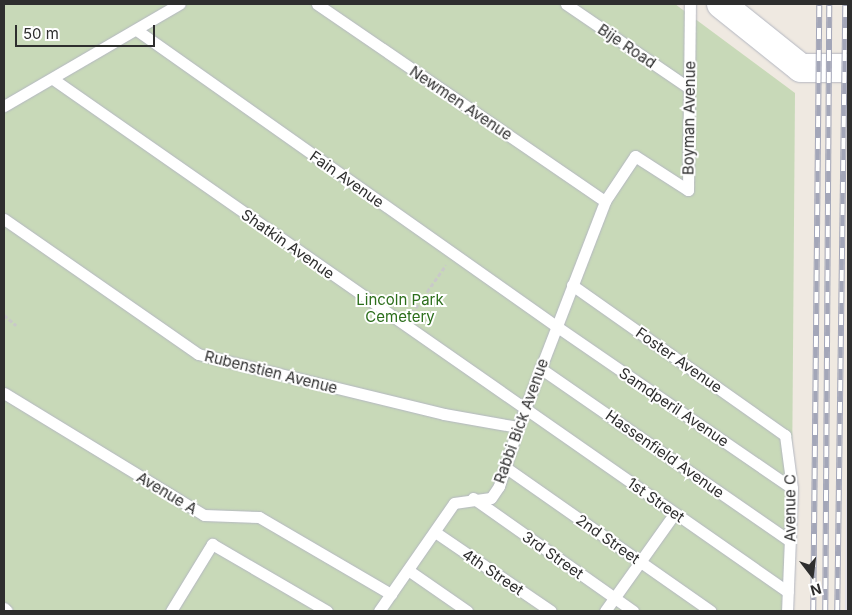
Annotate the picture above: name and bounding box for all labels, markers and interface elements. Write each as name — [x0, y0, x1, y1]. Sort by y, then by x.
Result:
scale bar — [18, 15, 158, 47]
street label: Bije Road — [595, 20, 659, 72]
text: 50 m — [23, 24, 59, 43]
street label: Boyman Avenue — [679, 61, 699, 175]
street label: Newmen Avenue — [406, 62, 516, 144]
street label: Fain Avenue — [306, 147, 388, 211]
street label: Shatkin Avenue — [238, 205, 338, 283]
park label: Lincoln Park Cemetery — [356, 290, 444, 325]
street label: Foster Avenue — [632, 324, 726, 396]
street label: Rubenstien Avenue — [203, 347, 339, 397]
street label: Rabbi Bick Avenue — [490, 356, 552, 486]
street label: Samdperil Avenue — [616, 364, 732, 450]
street label: Hassenfield Avenue — [602, 406, 728, 502]
street label: Avenue A — [134, 468, 200, 518]
street label: 1st Street — [624, 474, 688, 526]
street label: Avenue C — [781, 474, 799, 542]
street label: 2nd Street — [573, 510, 643, 568]
street label: 3rd Street — [519, 527, 587, 583]
street label: 4th Street — [459, 545, 527, 599]
north arrow — [787, 550, 837, 600]
text: N — [809, 580, 823, 600]

